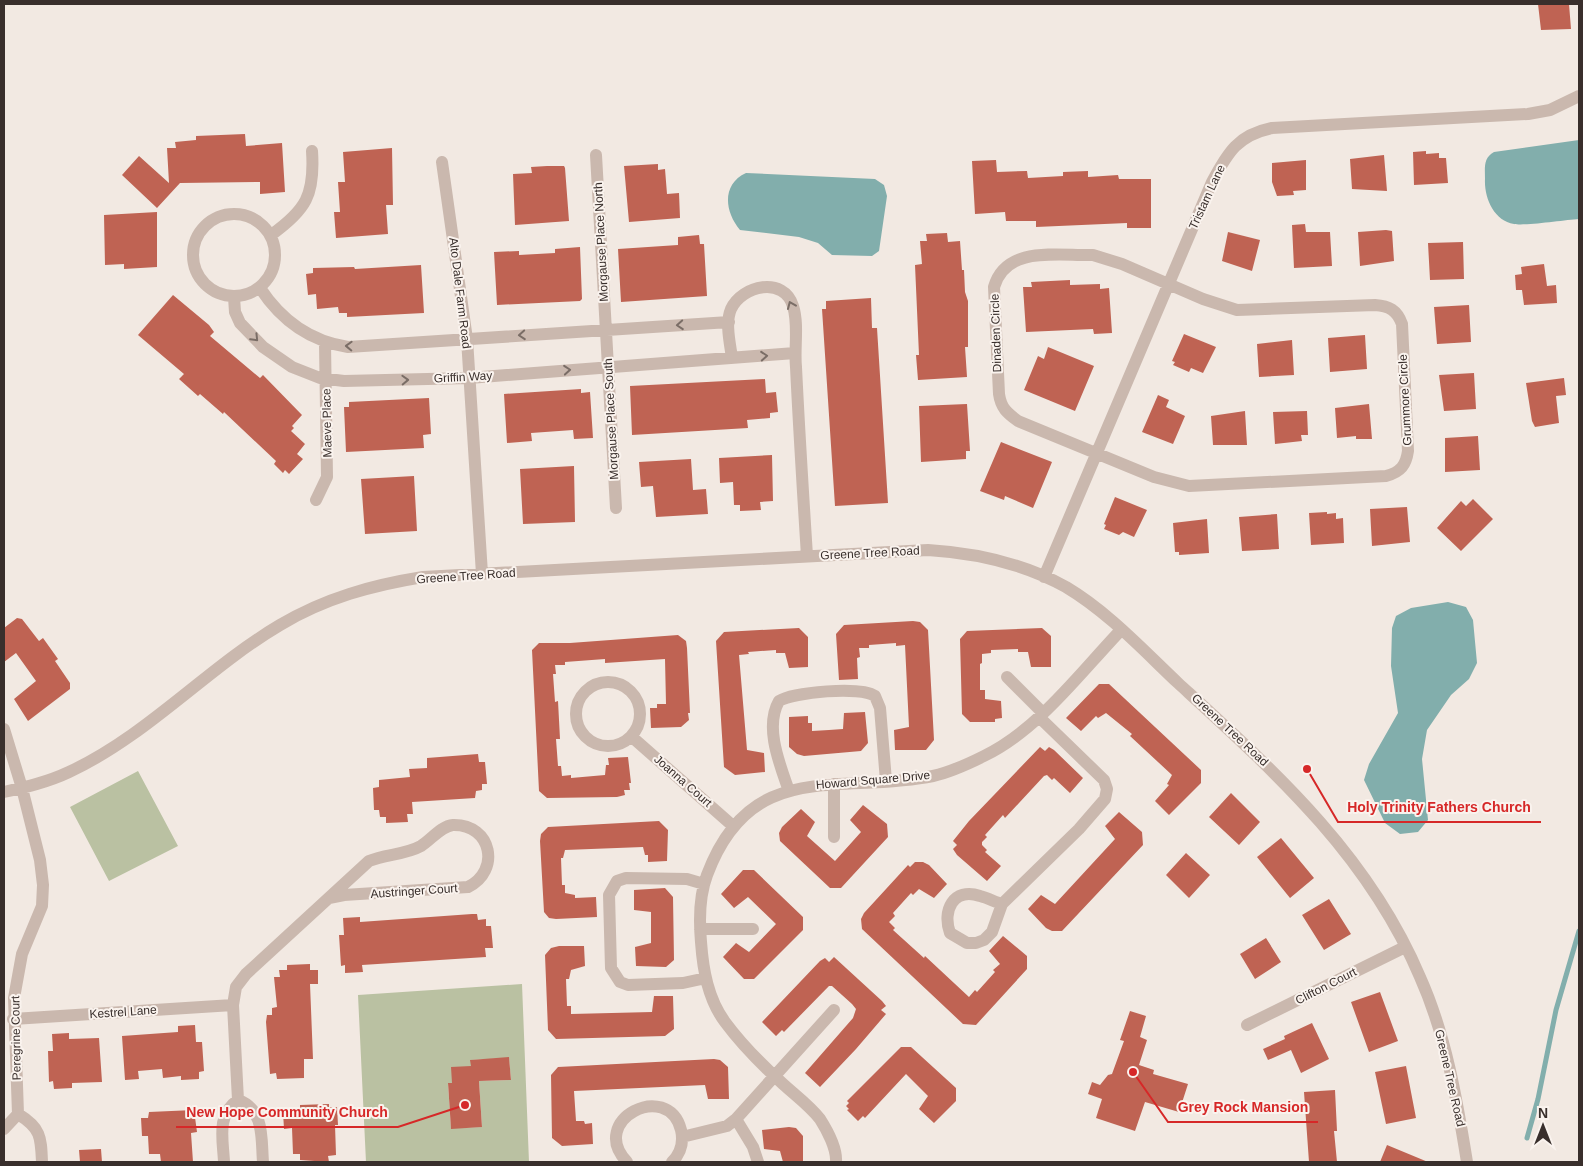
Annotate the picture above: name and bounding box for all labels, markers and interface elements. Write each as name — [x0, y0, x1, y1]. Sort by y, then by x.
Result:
street label: Tristam Lane — [1186, 162, 1228, 231]
street label: Morgause Place North — [591, 182, 611, 302]
street label: Alto Dale Farm Road — [446, 237, 474, 349]
street label: Dinaden Circle — [988, 293, 1004, 373]
one-way arrow — [787, 301, 798, 310]
one-way arrow — [676, 320, 684, 331]
one-way arrow — [518, 330, 526, 341]
one-way arrow — [249, 333, 258, 342]
one-way arrow — [344, 341, 352, 352]
one-way arrow — [761, 350, 769, 361]
street label: Grummore Circle — [1396, 354, 1414, 446]
street label: Morgause Place South — [601, 358, 621, 480]
one-way arrow — [564, 365, 572, 376]
street label: Griffin Way — [433, 368, 493, 386]
one-way arrow — [402, 374, 410, 385]
street label: Maeve Place — [319, 388, 335, 458]
street label: Greene Tree Road — [820, 543, 920, 563]
street label: Greene Tree Road — [416, 566, 516, 586]
street label: Greene Tree Road — [1189, 691, 1271, 769]
street label: Joanna Court — [651, 752, 715, 810]
street label: Howard Square Drive — [815, 768, 931, 792]
callout: Holy Trinity Fathers Church — [1338, 793, 1541, 822]
text: Holy Trinity Fathers Church — [1347, 799, 1531, 815]
street label: Austringer Court — [370, 881, 459, 901]
street label: Clifton Court — [1293, 964, 1359, 1007]
street label: Peregrine Court — [8, 995, 24, 1080]
street label: Kestrel Lane — [89, 1003, 157, 1021]
street label: Greene Tree Road — [1432, 1028, 1468, 1128]
callout: Grey Rock Mansion — [1168, 1093, 1318, 1122]
callout: New Hope Community Church — [176, 1098, 398, 1127]
text: Grey Rock Mansion — [1178, 1099, 1308, 1115]
north arrow — [1518, 1101, 1568, 1151]
text: New Hope Community Church — [186, 1104, 388, 1120]
text: N — [1538, 1105, 1548, 1121]

